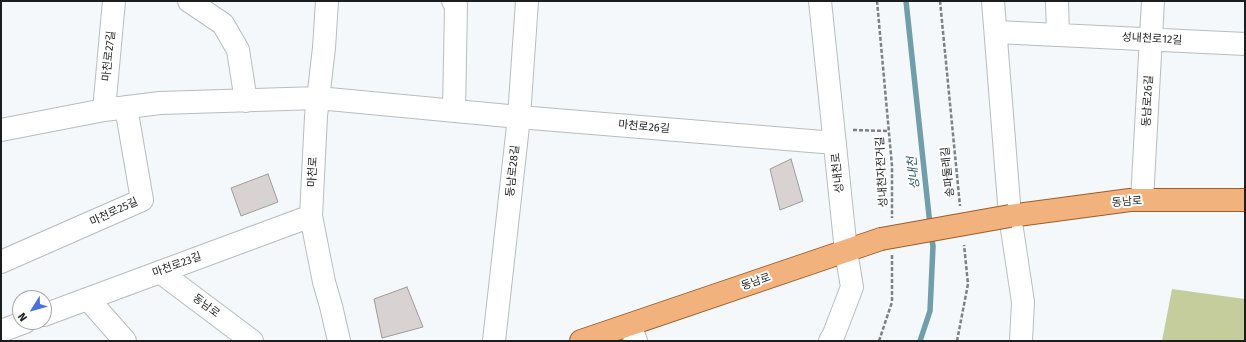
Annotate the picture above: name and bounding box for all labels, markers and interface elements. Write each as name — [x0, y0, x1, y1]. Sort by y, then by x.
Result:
street label: 마천로27길 — [100, 30, 118, 82]
street label: 성내천로12길 — [1121, 31, 1183, 47]
street label: 동남로26길 — [1140, 75, 1156, 127]
street label: 마천로26길 — [618, 118, 670, 136]
street label: 성내천자전거길 — [874, 136, 890, 208]
street label: 동남로28길 — [504, 144, 522, 198]
street label: 송파둘레길 — [939, 146, 957, 198]
street label: 성내천로 — [829, 152, 847, 194]
street label: 마천로 — [306, 156, 320, 188]
water label: 성내천 — [905, 156, 923, 190]
street label: 동남로 — [1111, 194, 1143, 210]
street label: 마천로25길 — [88, 195, 140, 229]
street label: 마천로23길 — [151, 250, 203, 280]
street label: 동남로 — [739, 271, 773, 293]
north arrow — [12, 290, 52, 330]
street label: 동남로 — [190, 292, 222, 320]
text: N — [15, 310, 30, 324]

